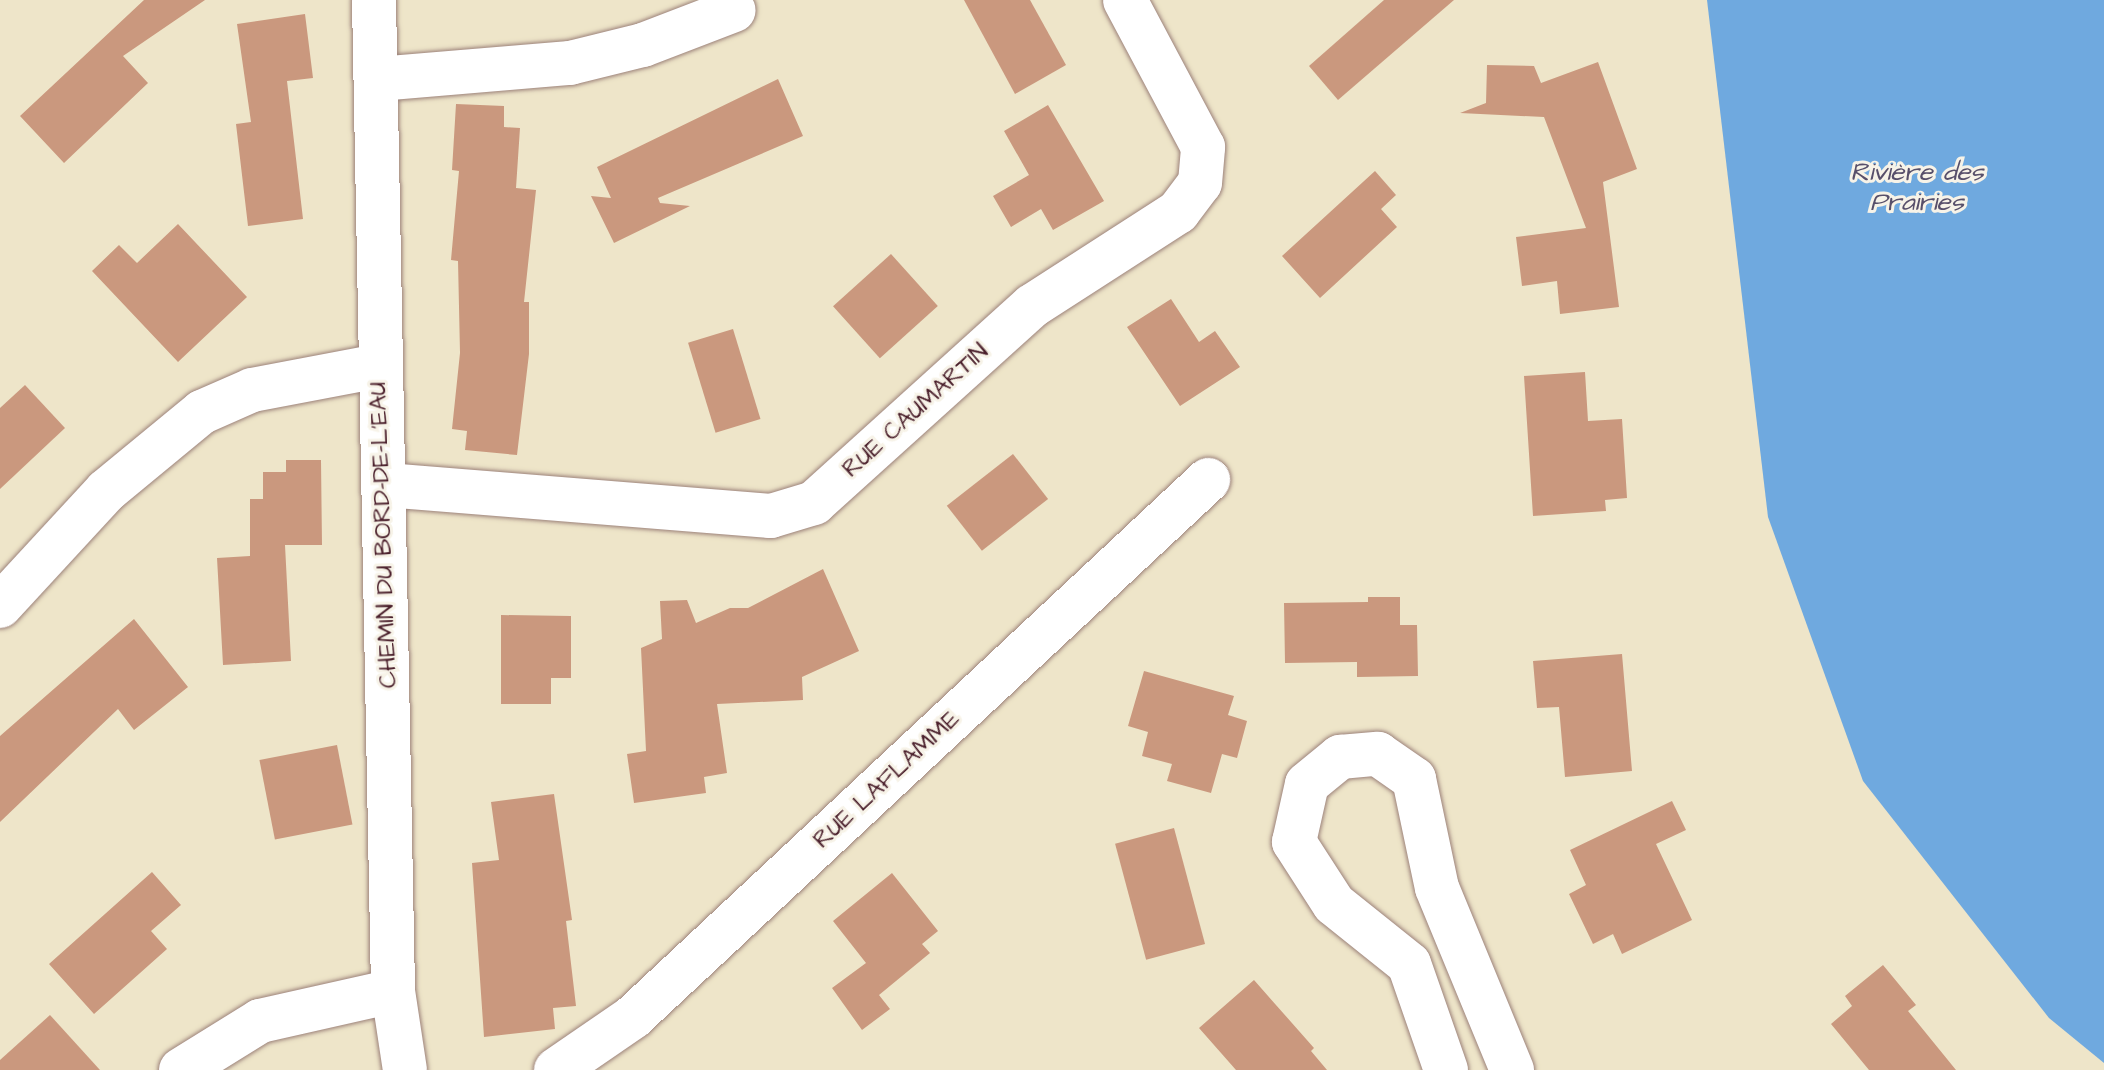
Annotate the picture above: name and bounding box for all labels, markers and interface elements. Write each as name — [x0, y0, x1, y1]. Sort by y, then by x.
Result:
water label: Rivière des Prairies — [1850, 157, 1984, 218]
street label: RUE CAUMARTIN — [837, 338, 995, 484]
street label: CHEMIN DU BORD-DE-L'EAU — [364, 381, 404, 689]
street label: RUE LAFLAMME — [808, 705, 966, 855]

